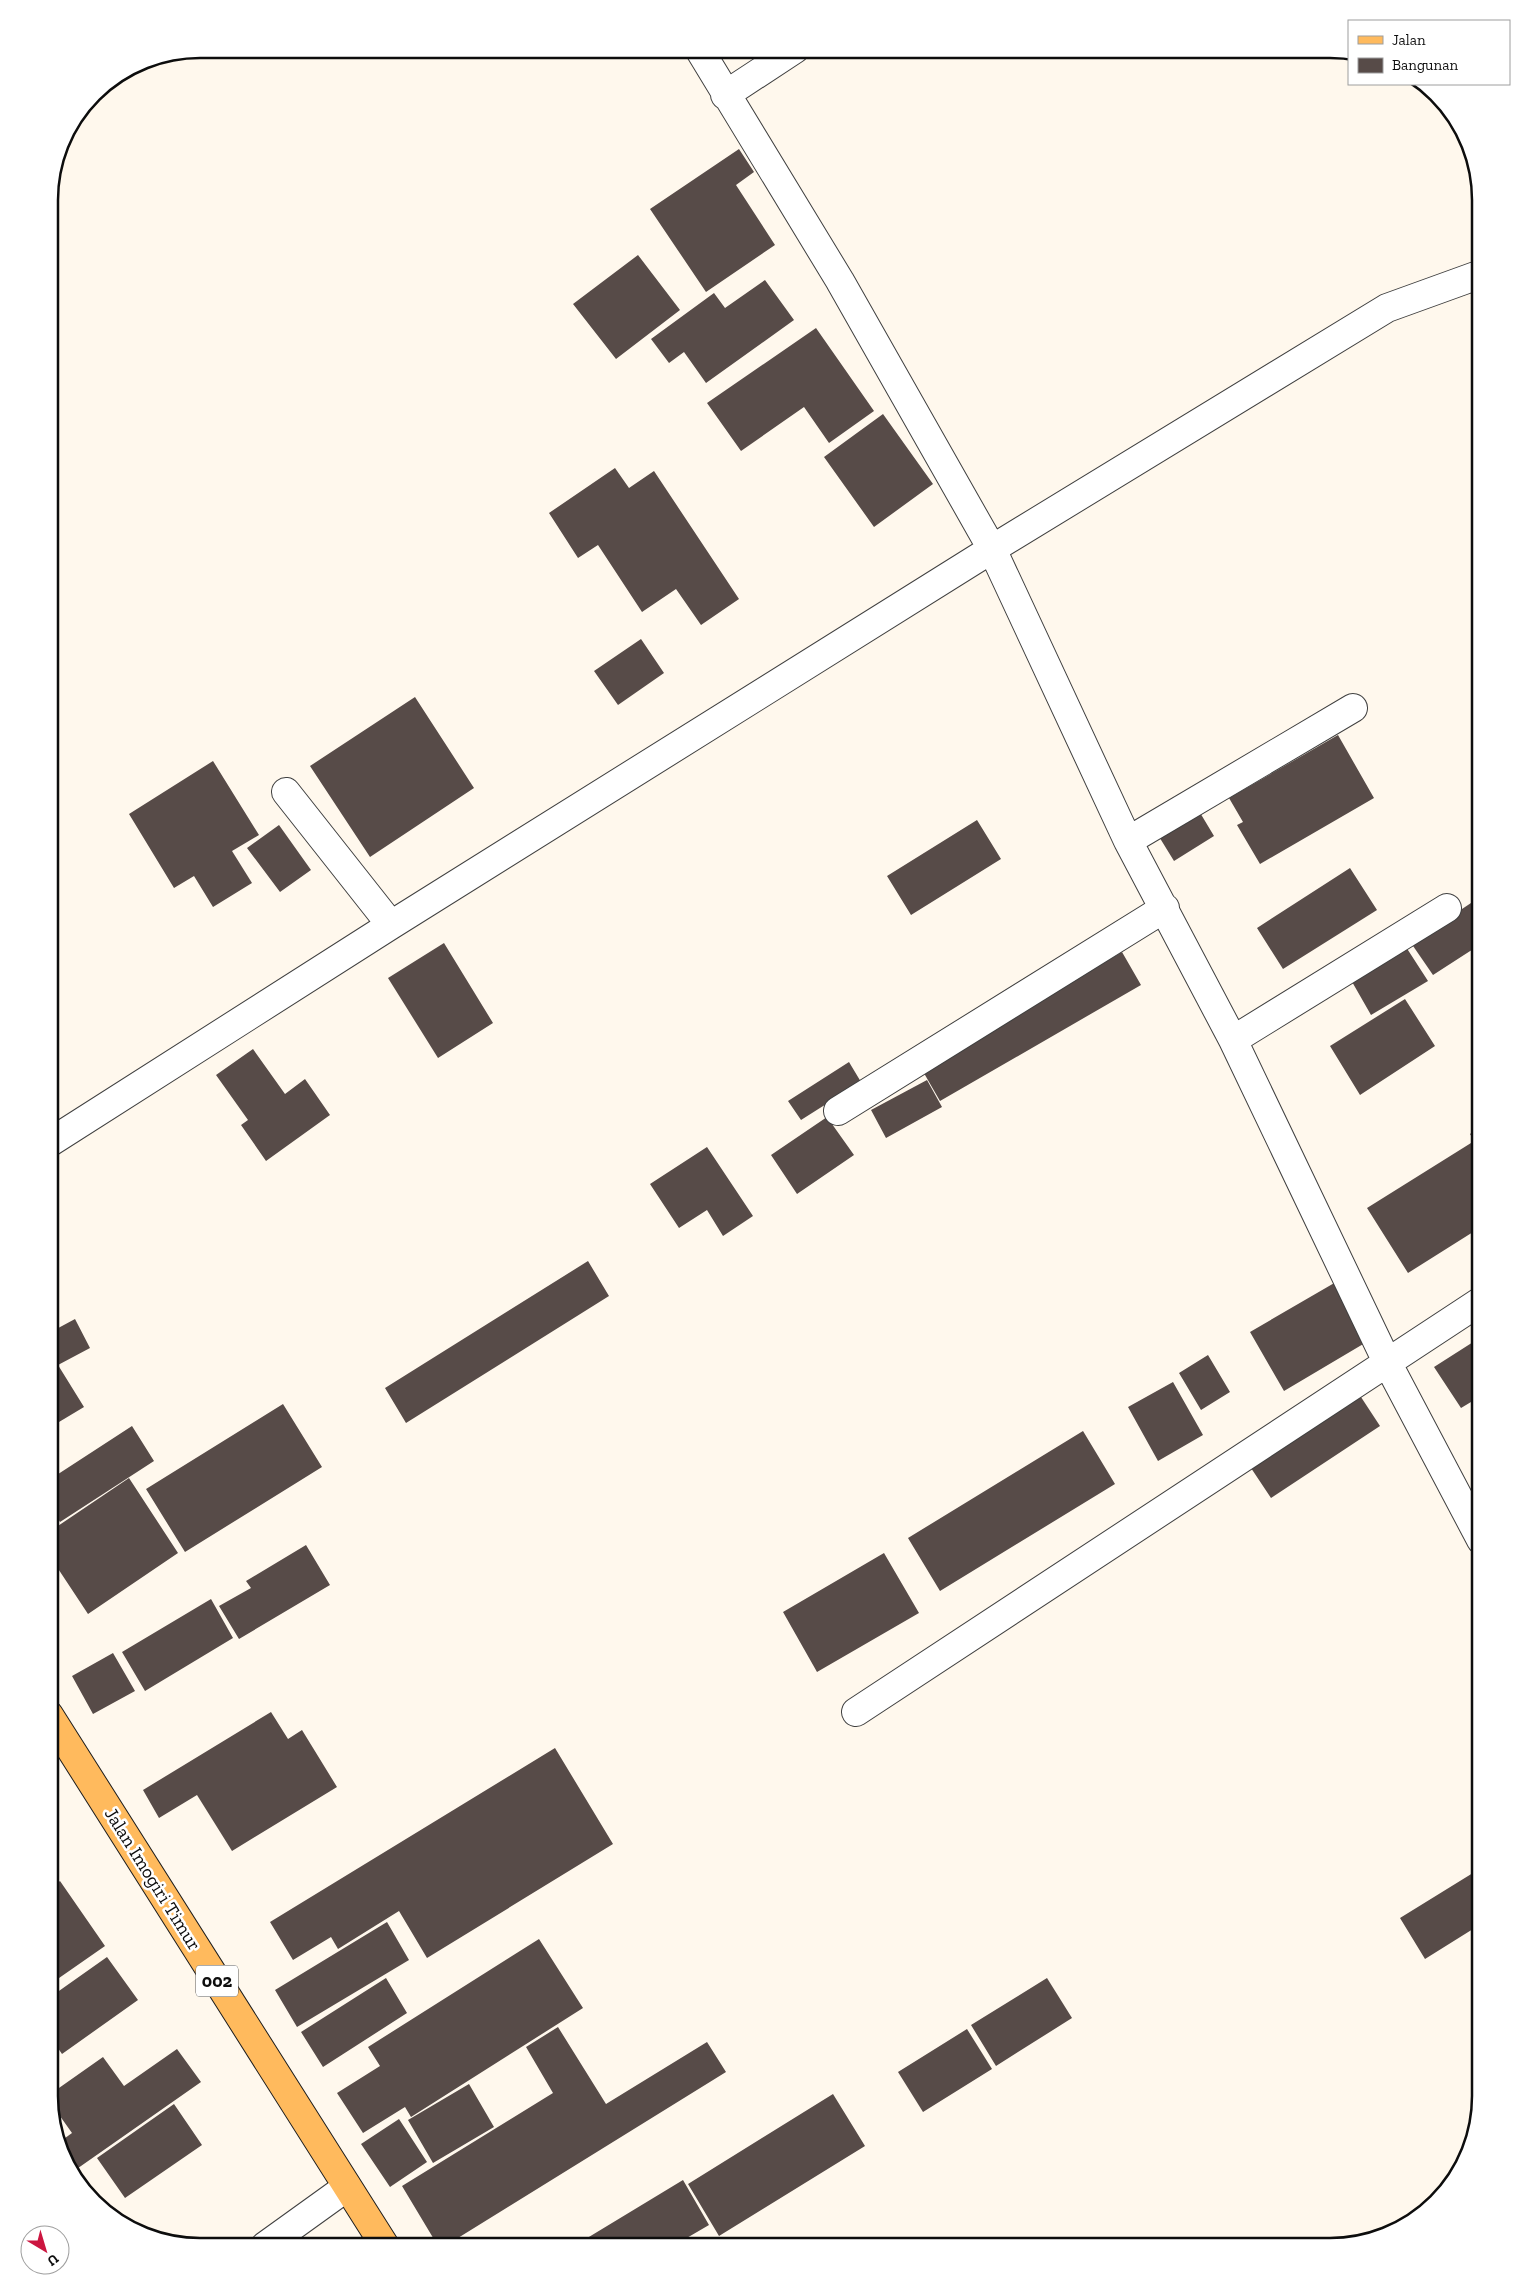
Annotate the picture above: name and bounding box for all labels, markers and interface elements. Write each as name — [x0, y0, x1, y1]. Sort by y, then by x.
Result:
legend — [1348, 20, 1510, 85]
text: Jalan — [1392, 31, 1426, 49]
text: Bangunan — [1392, 56, 1458, 74]
street label: Jalan Imogiri Timur — [100, 1803, 206, 1955]
road number: 002 — [196, 1965, 238, 1996]
north arrow — [20, 2225, 70, 2275]
text: U — [43, 2250, 62, 2270]

